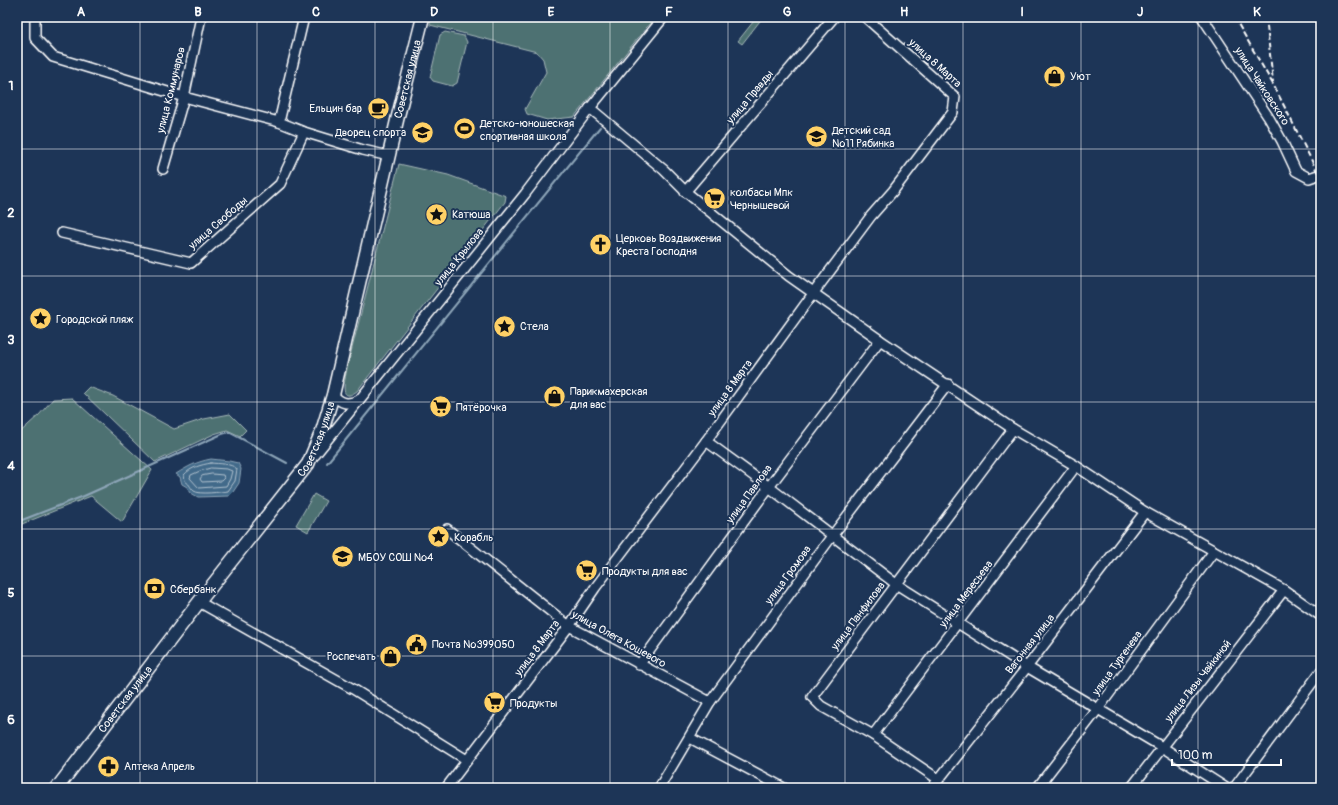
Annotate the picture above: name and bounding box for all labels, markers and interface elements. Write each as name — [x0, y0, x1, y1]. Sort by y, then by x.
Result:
text: A — [77, 4, 86, 20]
text: B — [194, 4, 202, 20]
text: C — [312, 4, 320, 20]
text: D — [430, 4, 438, 20]
text: E — [548, 4, 555, 20]
text: F — [665, 4, 673, 20]
text: G — [783, 4, 792, 20]
text: H — [900, 4, 908, 20]
text: I — [1020, 4, 1024, 20]
text: J — [1137, 4, 1143, 20]
text: K — [1253, 4, 1261, 20]
street label: улица 8 Марта — [905, 35, 964, 90]
street label: Советская улица — [391, 38, 424, 120]
street label: улица Чайковского — [1231, 44, 1292, 128]
street label: улица Коммунаров — [154, 46, 188, 135]
shop icon: Уют — [1042, 63, 1068, 89]
street label: улица Правды — [723, 68, 776, 127]
place label: Уют — [1070, 70, 1091, 83]
text: 1 — [8, 78, 14, 94]
cafe icon: Ельцин бар — [365, 95, 391, 121]
place label: Ельцин бар — [309, 102, 362, 115]
sports icon: Детско-юношеская спортивная школа — [451, 116, 477, 142]
place label: Детско-юношеская спортивная школа — [479, 117, 574, 143]
school or university icon: Дворец спорта — [409, 119, 435, 145]
school or university icon: Детский сад №11 Рябинка — [804, 123, 830, 149]
place label: Детский сад №11 Рябинка — [831, 124, 894, 150]
place label: Дворец спорта — [334, 126, 406, 139]
supermarket icon: колбасы Мпк Чернышевой — [702, 185, 728, 211]
place label: колбасы Мпк Чернышевой — [730, 186, 793, 212]
street label: улица Свободы — [185, 194, 250, 253]
place icon: Катюша — [424, 201, 450, 227]
text: 2 — [7, 205, 15, 221]
place label: Катюша — [452, 208, 490, 221]
street label: улица Крылова — [431, 225, 486, 289]
church icon: Церковь Воздвижения Креста Господня — [587, 231, 613, 257]
place label: Церковь Воздвижения Креста Господня — [616, 232, 721, 258]
place icon: Городской пляж — [28, 306, 54, 332]
place label: Городской пляж — [56, 313, 133, 326]
place icon: Стела — [491, 313, 517, 339]
place label: Стела — [520, 320, 549, 333]
text: 3 — [7, 332, 15, 348]
street label: улица 8 Марта — [705, 357, 755, 420]
shop icon: Парикмахерская для вас — [541, 384, 567, 410]
place label: Парикмахерская для вас — [570, 385, 648, 411]
supermarket icon: Пятёрочка — [427, 394, 453, 420]
street label: Советская улица — [294, 400, 337, 479]
place label: Пятёрочка — [456, 401, 507, 414]
text: 4 — [7, 458, 15, 474]
street label: улица Павлова — [723, 462, 775, 527]
place icon: Корабль — [426, 524, 452, 550]
place label: Корабль — [454, 531, 493, 544]
street label: улица Громова — [762, 543, 814, 608]
school or university icon: МБОУ СОШ №4 — [330, 544, 356, 570]
place label: МБОУ СОШ №4 — [358, 551, 434, 564]
supermarket icon: Продукты для вас — [574, 558, 600, 584]
street label: улица Мересьева — [936, 558, 995, 631]
place label: Продукты для вас — [602, 565, 688, 578]
bank icon: Сбербанк — [142, 576, 168, 602]
street label: улица Панфилова — [828, 579, 888, 653]
place label: Сбербанк — [170, 583, 217, 596]
text: 5 — [7, 585, 15, 601]
street label: улица Олега Кошевого — [569, 607, 668, 670]
street label: Вагонная улица — [1003, 612, 1057, 676]
street label: улица 8 Марта — [511, 618, 562, 679]
street label: улица Тургенева — [1089, 628, 1145, 699]
public building icon: Почта №399050 — [403, 631, 429, 657]
street label: улица Лизы Чайкиной — [1161, 637, 1234, 725]
place label: Почта №399050 — [432, 638, 515, 651]
shop icon: Роспечать — [378, 643, 404, 669]
place label: Роспечать — [327, 650, 376, 663]
street label: Советская улица — [95, 663, 155, 735]
supermarket icon: Продукты — [481, 690, 507, 716]
place label: Продукты — [510, 697, 557, 710]
text: 6 — [7, 712, 15, 728]
scale bar — [1172, 741, 1281, 767]
text: 100 m — [1178, 748, 1213, 763]
pharmacy icon: Аптека Апрель — [95, 753, 121, 779]
place label: Аптека Апрель — [124, 760, 195, 773]

